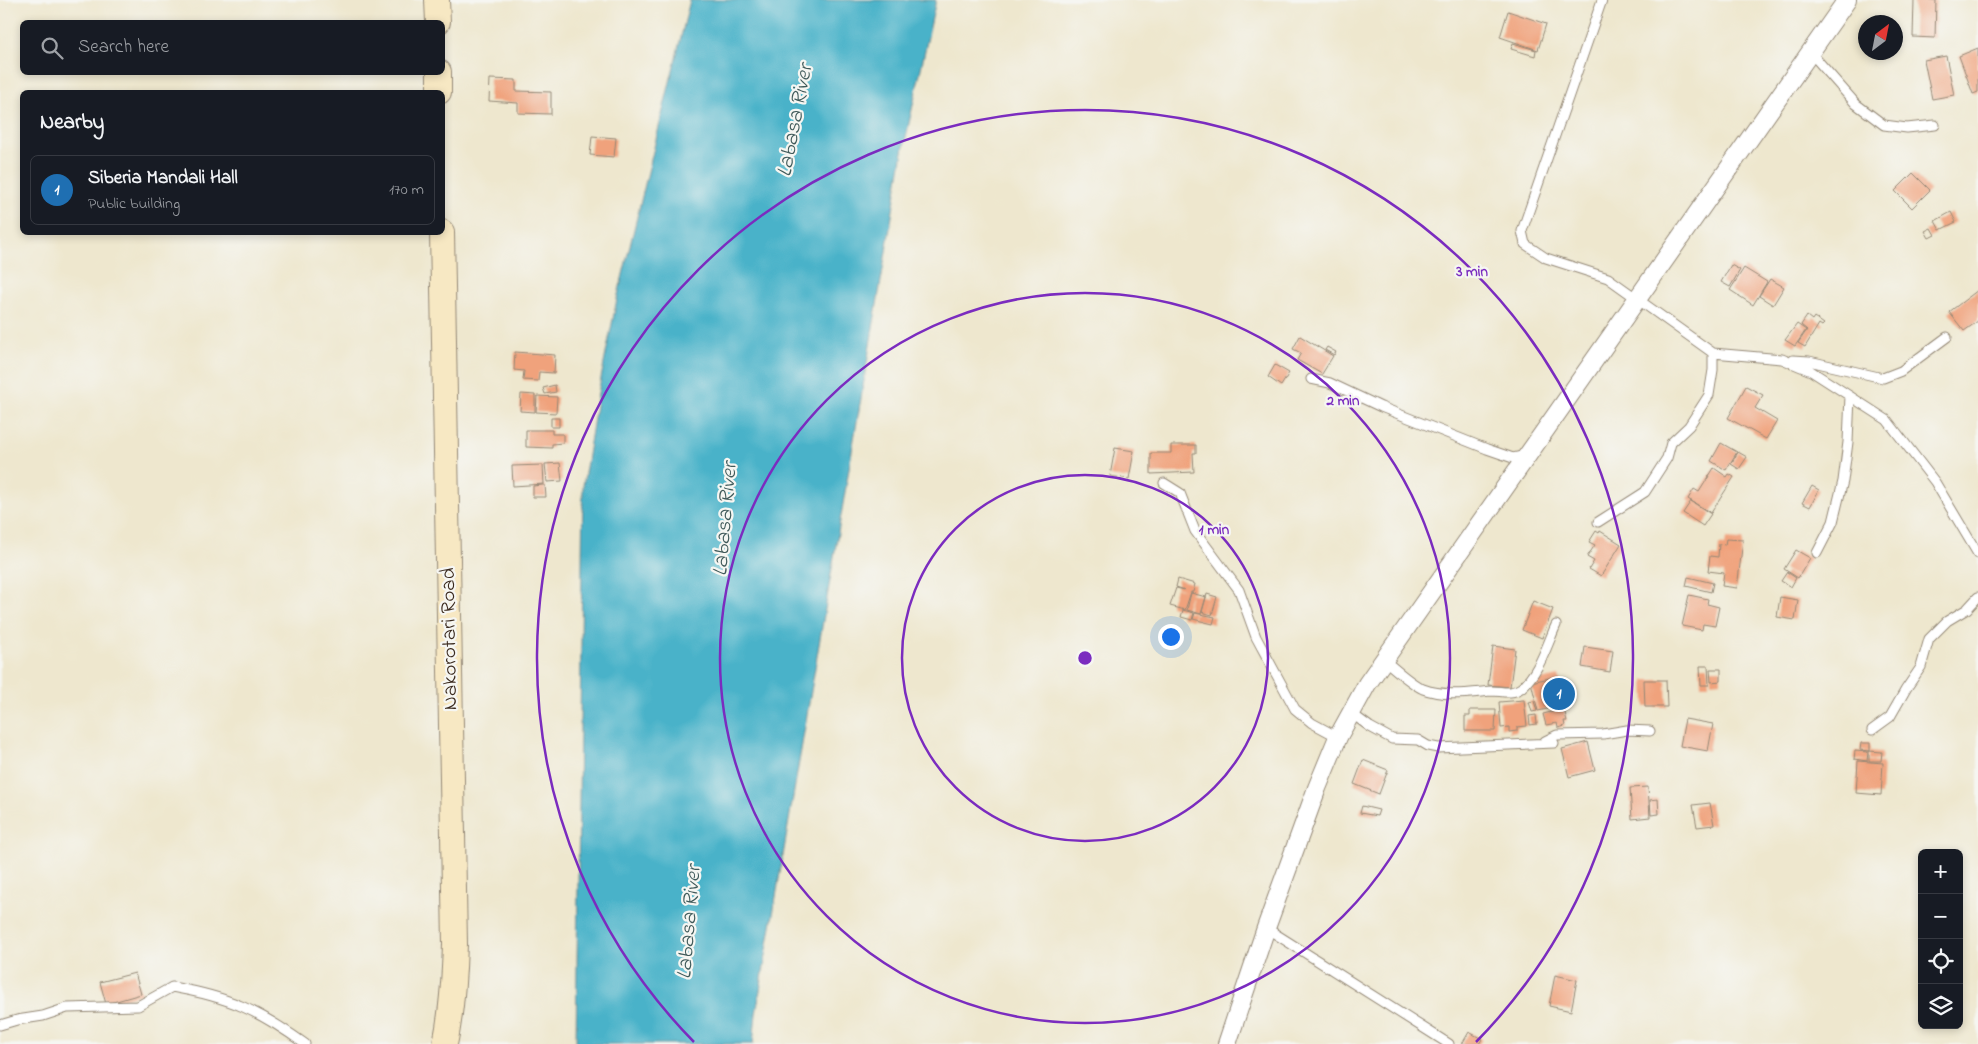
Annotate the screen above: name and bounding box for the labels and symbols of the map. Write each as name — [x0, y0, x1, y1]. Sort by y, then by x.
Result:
north arrow — [1858, 15, 1903, 60]
water label: Labasa River — [769, 58, 823, 180]
text: 3 min — [1455, 261, 1488, 283]
text: 2 min — [1326, 390, 1360, 412]
water label: Labasa River — [705, 458, 747, 577]
text: 1 min — [1199, 519, 1230, 541]
street label: Nakorotari Road — [434, 567, 466, 711]
your location — [1158, 624, 1184, 650]
centre of rings — [1076, 649, 1094, 667]
pin: 1 — [1543, 675, 1575, 713]
water label: Labasa River — [669, 861, 711, 980]

